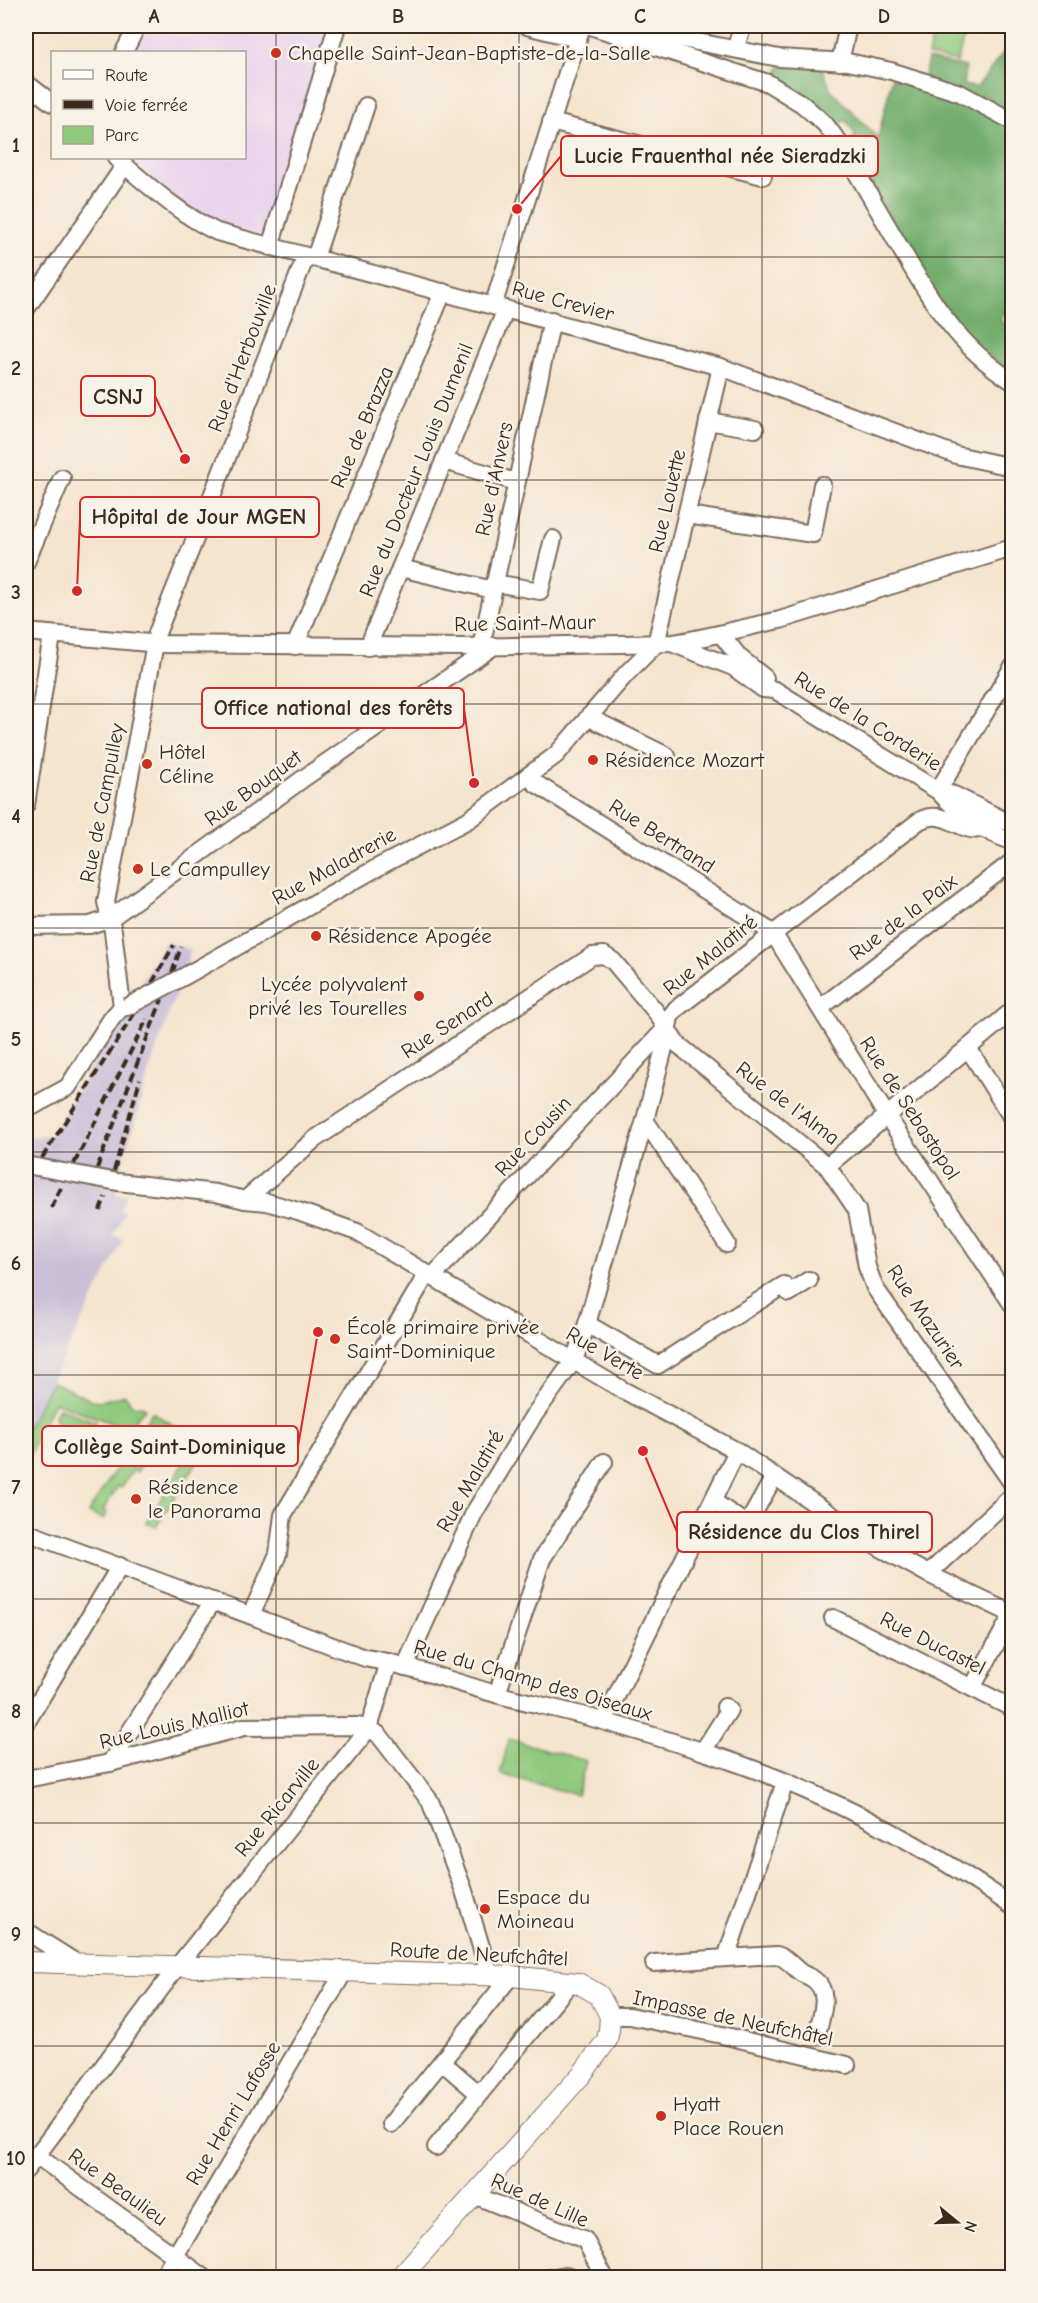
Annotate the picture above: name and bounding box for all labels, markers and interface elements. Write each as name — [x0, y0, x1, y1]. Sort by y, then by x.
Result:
text: A — [148, 5, 160, 28]
text: B — [392, 5, 404, 28]
text: C — [634, 5, 646, 28]
text: D — [878, 5, 890, 28]
place label: Chapelle Saint-Jean-Baptiste-de-la-Salle — [288, 41, 650, 65]
marker: Chapelle Saint-Jean-Baptiste-de-la-Salle — [269, 46, 283, 60]
legend — [51, 51, 246, 159]
text: Route — [105, 65, 148, 86]
text: Voie ferrée — [105, 95, 188, 116]
text: Parc — [105, 125, 139, 146]
text: 1 — [12, 134, 20, 157]
callout: Lucie Frauenthal née Sieradzki — [561, 136, 878, 176]
text: Lucie Frauenthal née Sieradzki — [574, 143, 866, 169]
street label: Rue Crevier — [509, 276, 617, 326]
street label: Rue d'Herbouville — [203, 281, 281, 435]
street label: Rue du Docteur Louis Dumenil — [354, 340, 478, 600]
text: 2 — [11, 357, 21, 380]
street label: Rue de Brazza — [326, 363, 398, 491]
callout: CSNJ — [81, 376, 155, 416]
text: CSNJ — [93, 384, 143, 410]
street label: Rue d'Anvers — [470, 420, 518, 538]
street label: Rue Louette — [643, 447, 691, 555]
callout: Hôpital de Jour MGEN — [80, 497, 319, 537]
text: Hôpital de Jour MGEN — [92, 504, 306, 530]
text: 3 — [11, 581, 21, 604]
street label: Rue Saint-Maur — [454, 610, 597, 636]
street label: Rue de la Corderie — [790, 666, 946, 776]
callout: Office national des forêts — [202, 688, 464, 728]
text: Office national des forêts — [214, 695, 452, 721]
street label: Rue de Campulley — [75, 721, 129, 885]
place label: Hôtel Céline — [159, 740, 214, 788]
street label: Rue Bouquet — [200, 744, 307, 831]
place label: Résidence Mozart — [605, 748, 765, 772]
marker: Résidence Mozart — [586, 753, 600, 767]
marker: Hôtel Céline — [140, 757, 154, 771]
street label: Rue Bertrand — [605, 794, 719, 878]
text: 4 — [11, 805, 21, 828]
street label: Rue Maladrerie — [268, 822, 400, 910]
place label: Le Campulley — [150, 857, 270, 881]
marker: Le Campulley — [131, 862, 145, 876]
street label: Rue de la Paix — [845, 869, 962, 965]
street label: Rue Malatiré — [658, 910, 762, 1000]
place label: Résidence Apogée — [328, 924, 492, 948]
marker: Résidence Apogée — [309, 929, 323, 943]
place label: Lycée polyvalent privé les Tourelles — [248, 972, 408, 1020]
street label: Rue Senard — [397, 987, 497, 1063]
marker: Lycée polyvalent privé les Tourelles — [412, 989, 426, 1003]
text: 5 — [11, 1028, 21, 1051]
street label: Rue de Sebastopol — [855, 1032, 965, 1184]
street label: Rue de l'Alma — [732, 1056, 844, 1150]
street label: Rue Cousin — [490, 1091, 576, 1181]
text: 6 — [11, 1252, 21, 1275]
street label: Rue Mazurier — [882, 1260, 970, 1374]
place label: École primaire privée Saint-Dominique — [347, 1315, 539, 1363]
street label: Rue Verte — [562, 1321, 648, 1385]
marker: École primaire privée Saint-Dominique — [328, 1332, 342, 1346]
callout: Collège Saint-Dominique — [42, 1426, 298, 1466]
street label: Rue Malatiré — [431, 1426, 509, 1536]
text: Collège Saint-Dominique — [54, 1434, 286, 1460]
place label: Résidence le Panorama — [148, 1475, 262, 1523]
text: 7 — [12, 1476, 21, 1499]
marker: Résidence le Panorama — [129, 1492, 143, 1506]
callout: Résidence du Clos Thirel — [677, 1512, 932, 1552]
text: Résidence du Clos Thirel — [688, 1519, 920, 1545]
street label: Rue Ducastel — [876, 1606, 990, 1680]
street label: Rue du Champ des Oiseaux — [411, 1634, 655, 1726]
street label: Rue Louis Malliot — [97, 1696, 252, 1754]
text: 8 — [11, 1700, 21, 1723]
street label: Rue Ricarville — [230, 1753, 324, 1861]
place label: Espace du Moineau — [497, 1885, 590, 1933]
marker: Espace du Moineau — [478, 1902, 492, 1916]
text: 9 — [11, 1923, 21, 1946]
street label: Route de Neufchâtel — [389, 1937, 569, 1971]
street label: Impasse de Neufchâtel — [631, 1985, 835, 2051]
street label: Rue Henri Lafosse — [181, 2037, 285, 2189]
place label: Hyatt Place Rouen — [673, 2092, 784, 2140]
marker: Hyatt Place Rouen — [654, 2109, 668, 2123]
street label: Rue Beaulieu — [64, 2143, 172, 2231]
text: 10 — [6, 2147, 26, 2170]
street label: Rue de Lille — [487, 2168, 593, 2232]
north arrow — [927, 2192, 987, 2252]
text: N — [960, 2219, 980, 2234]

